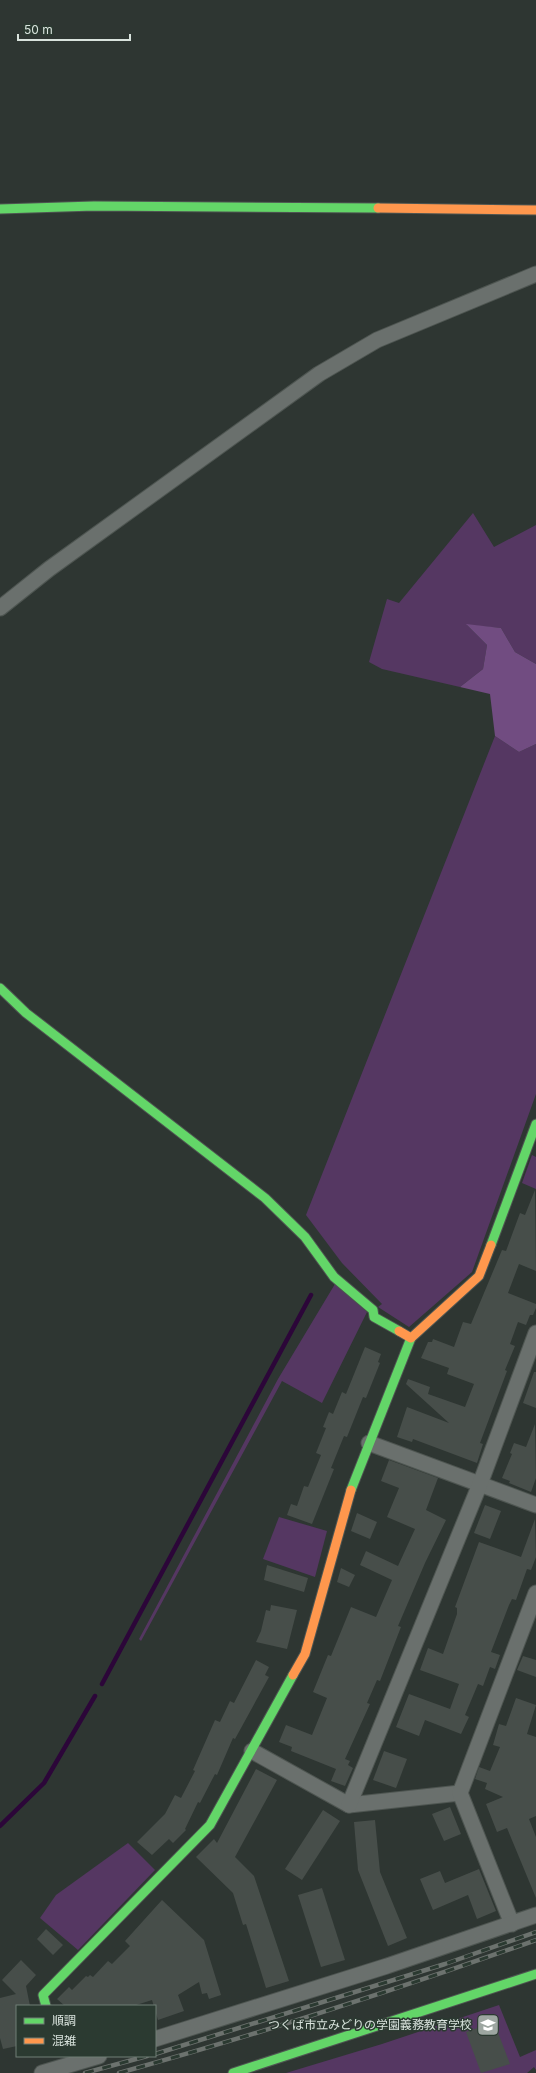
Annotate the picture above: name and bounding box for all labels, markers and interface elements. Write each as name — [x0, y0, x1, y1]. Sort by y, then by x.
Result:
scale bar — [18, 16, 130, 42]
text: 50 m — [24, 22, 53, 37]
legend — [16, 2005, 156, 2057]
school or university icon: つくば市立みどりの学園義務教育学校 — [475, 2012, 501, 2038]
text: 順調 — [52, 2013, 76, 2028]
place label: つくば市立みどりの学園義務教育学校 — [268, 2017, 472, 2032]
text: 混雑 — [52, 2033, 76, 2048]

